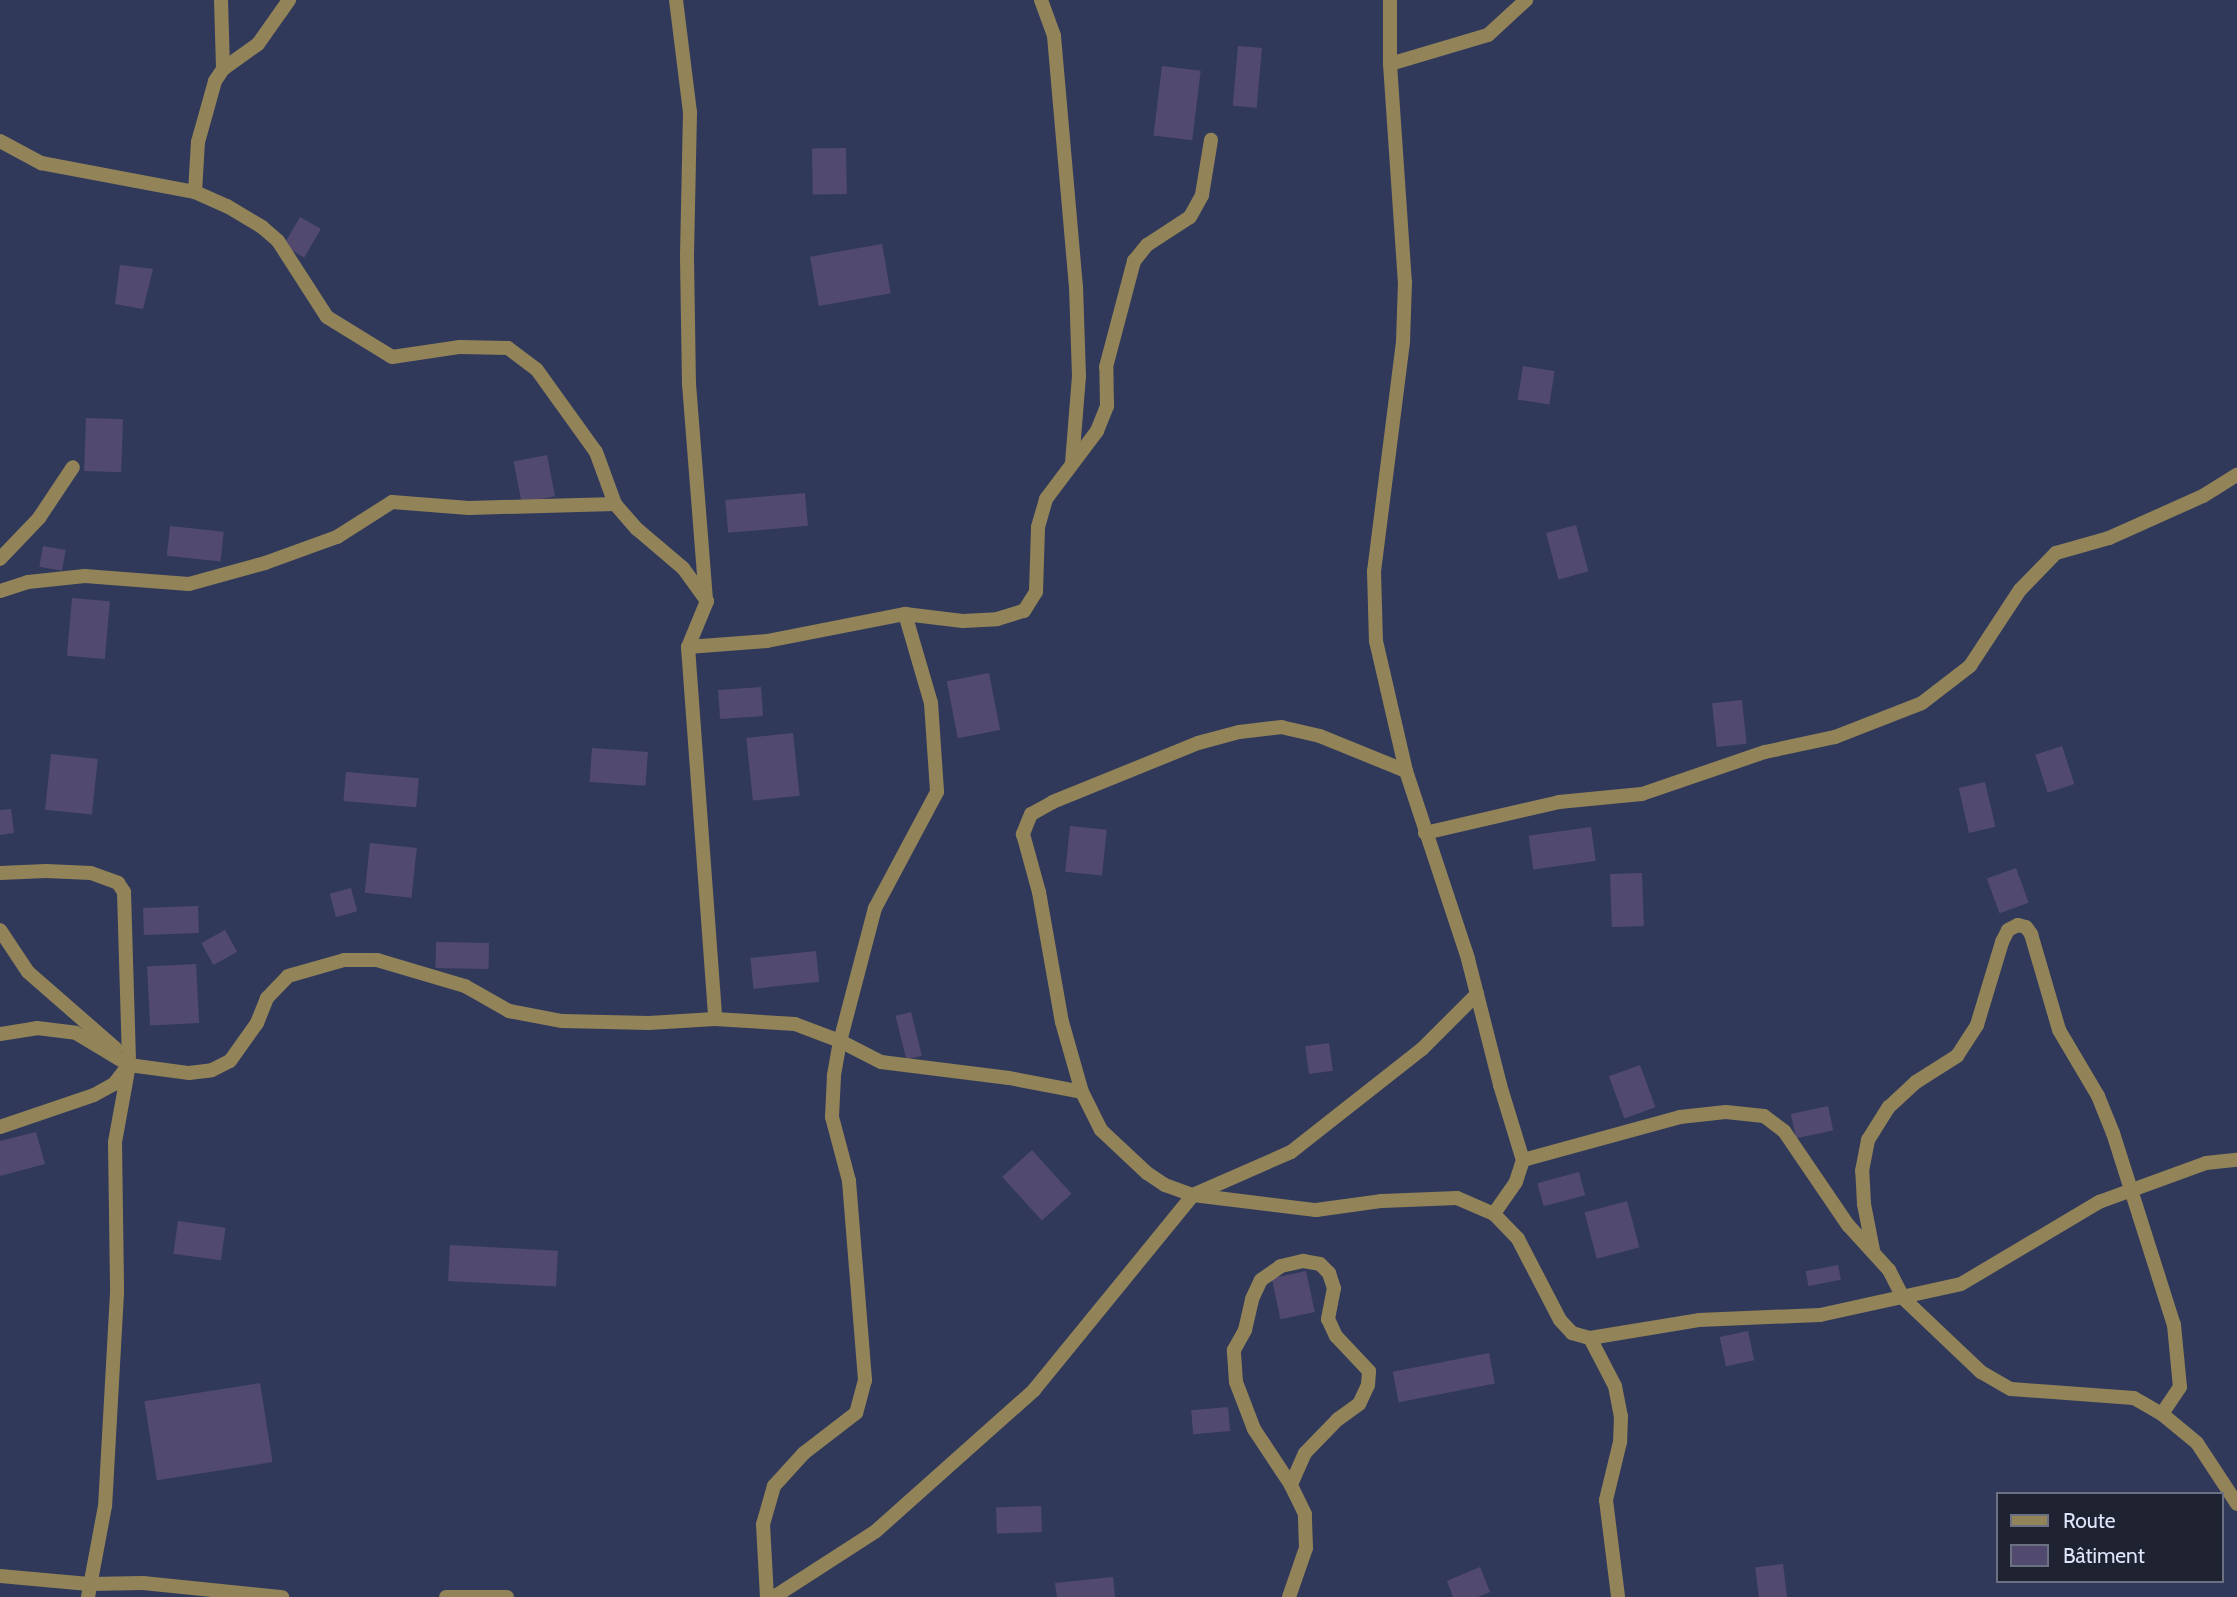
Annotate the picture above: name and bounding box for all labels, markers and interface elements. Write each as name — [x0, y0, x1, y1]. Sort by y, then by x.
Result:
legend — [1996, 1492, 2223, 1583]
text: Route — [2063, 1508, 2116, 1533]
text: Bâtiment — [2063, 1543, 2145, 1568]

